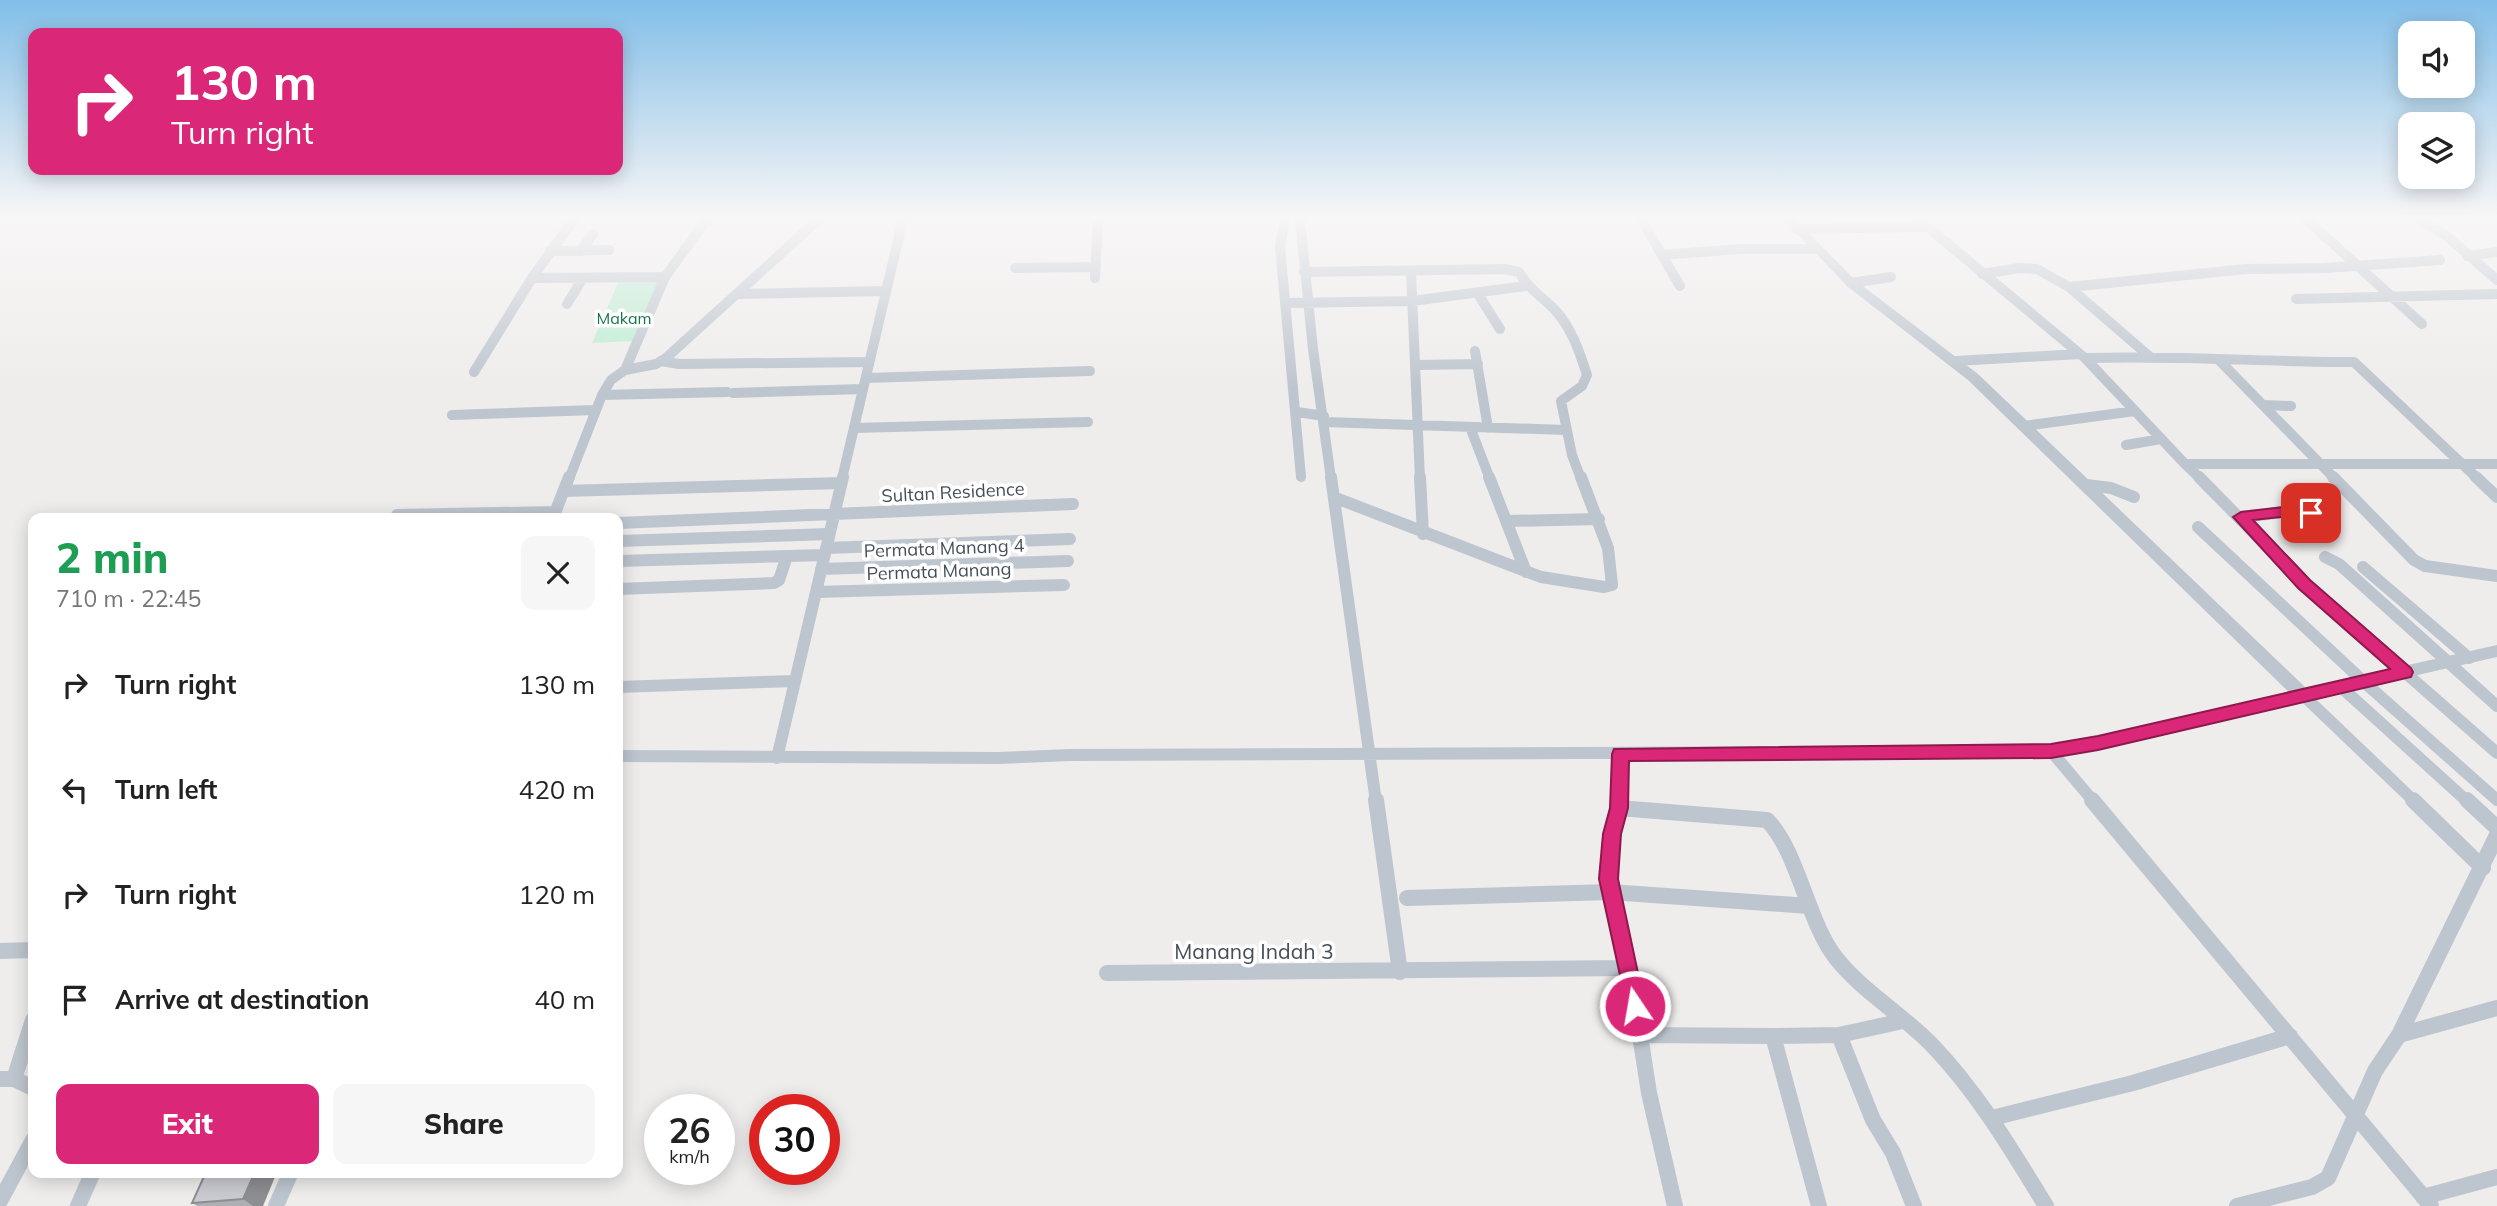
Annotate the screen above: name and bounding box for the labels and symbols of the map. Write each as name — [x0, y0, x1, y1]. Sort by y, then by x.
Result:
park label: Makam — [596, 308, 652, 328]
street label: Sultan Residence — [881, 477, 1025, 507]
pin — [2281, 483, 2341, 543]
street label: Permata Manang 4 — [863, 534, 1025, 562]
street label: Permata Manang — [866, 557, 1012, 585]
street label: Manang Indah 3 — [1174, 938, 1334, 964]
position arrow — [1598, 969, 1672, 1043]
speed limit sign: 30 — [749, 1094, 840, 1185]

